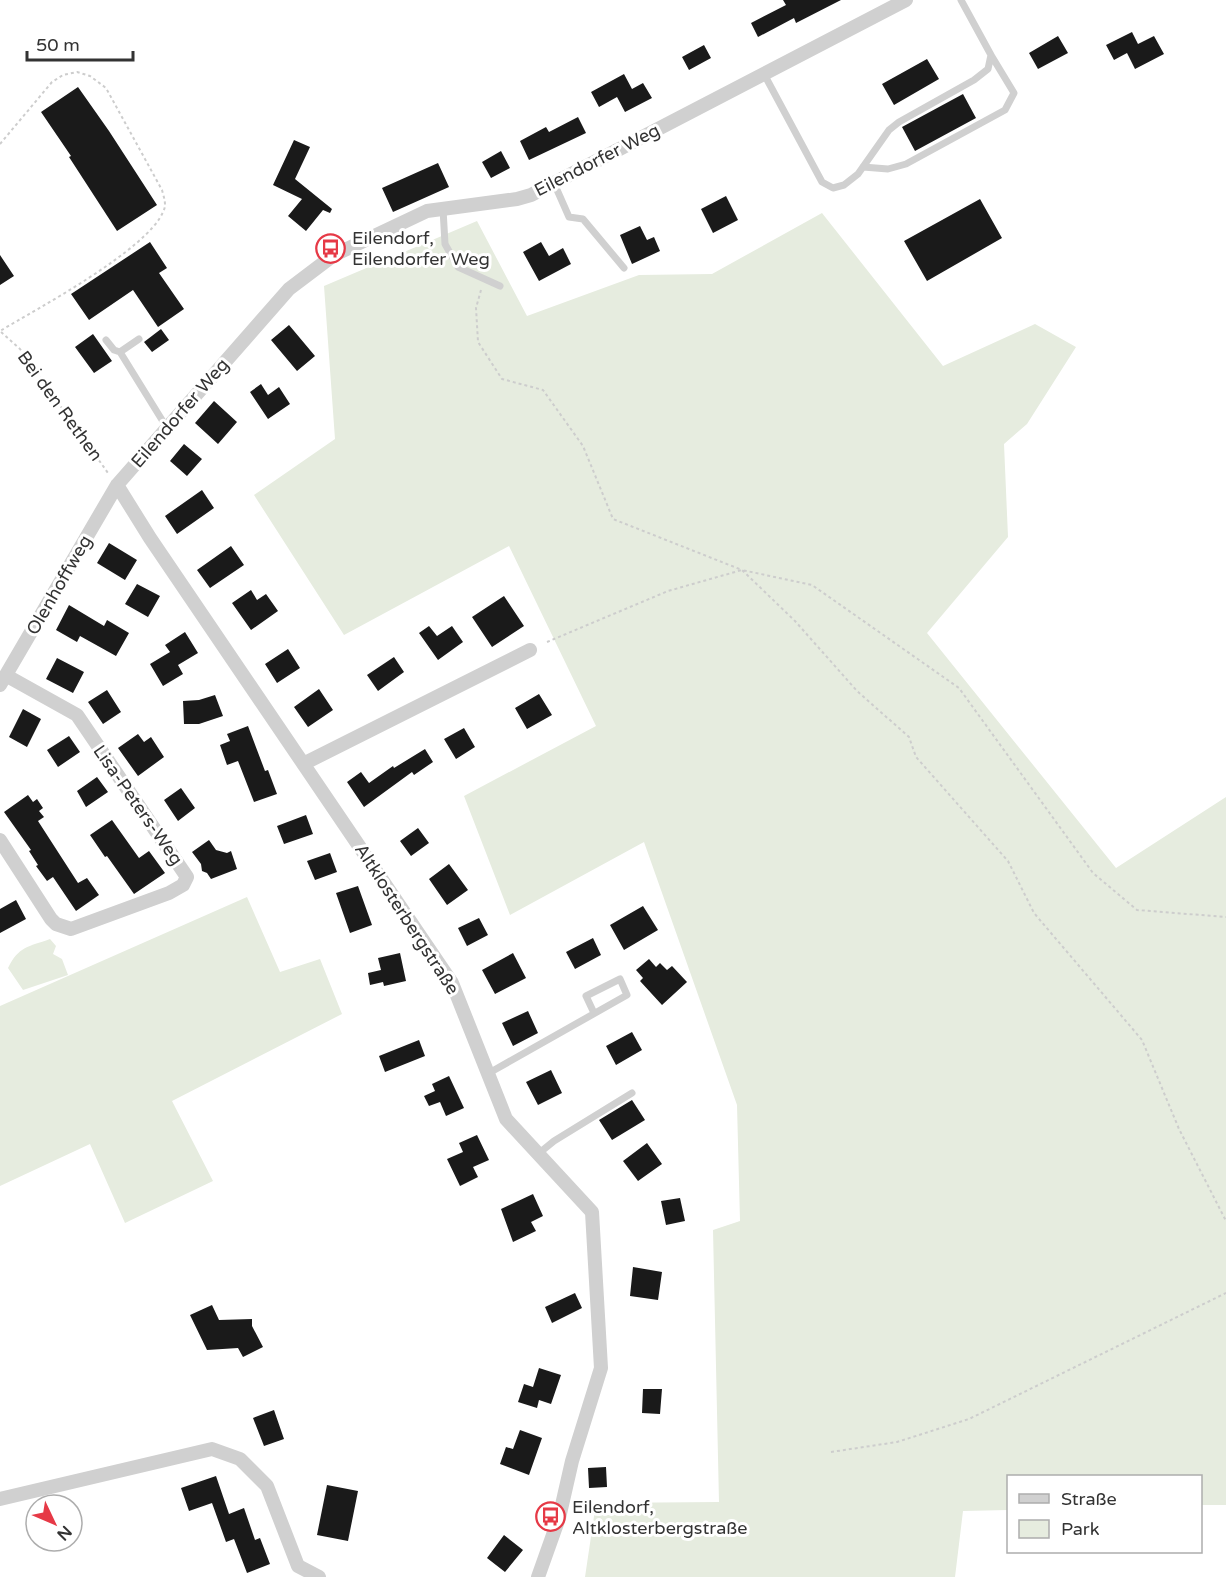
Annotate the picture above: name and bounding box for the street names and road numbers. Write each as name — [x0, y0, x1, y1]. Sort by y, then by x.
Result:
street label: Eilendorfer Weg — [531, 119, 663, 201]
street label: Bei den Rethen — [13, 347, 107, 465]
street label: Eilendorfer Weg — [126, 354, 234, 472]
street label: Olenhoffweg — [22, 531, 96, 639]
street label: Lisa-Peters-Weg — [88, 741, 188, 869]
street label: Altklosterbergstraße — [350, 839, 464, 999]

